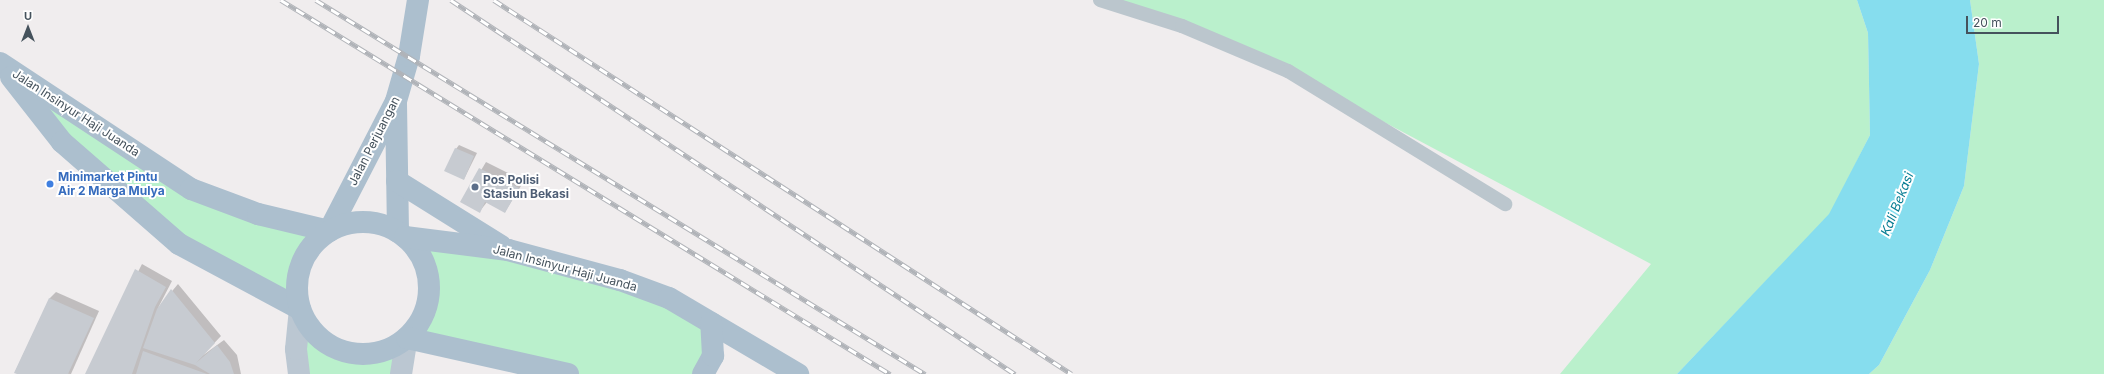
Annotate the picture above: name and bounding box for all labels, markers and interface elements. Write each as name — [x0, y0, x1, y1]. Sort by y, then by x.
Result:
north arrow — [8, 8, 48, 48]
scale bar — [1968, 8, 2061, 34]
text: U — [24, 9, 32, 23]
text: 20 m — [1973, 15, 2002, 30]
street label: Jalan Insinyur Haji Juanda — [10, 66, 142, 160]
street label: Jalan Perjuangan — [345, 94, 403, 188]
place label: Minimarket Pintu Air 2 Marga Mulya — [58, 170, 165, 198]
water label: Kali Bekasi — [1877, 170, 1917, 238]
place label: Pos Polisi Stasiun Bekasi — [483, 173, 569, 201]
marker: Minimarket Pintu Air 2 Marga Mulya — [45, 179, 55, 189]
marker: Pos Polisi Stasiun Bekasi — [470, 182, 480, 192]
street label: Jalan Insinyur Haji Juanda — [491, 242, 639, 294]

